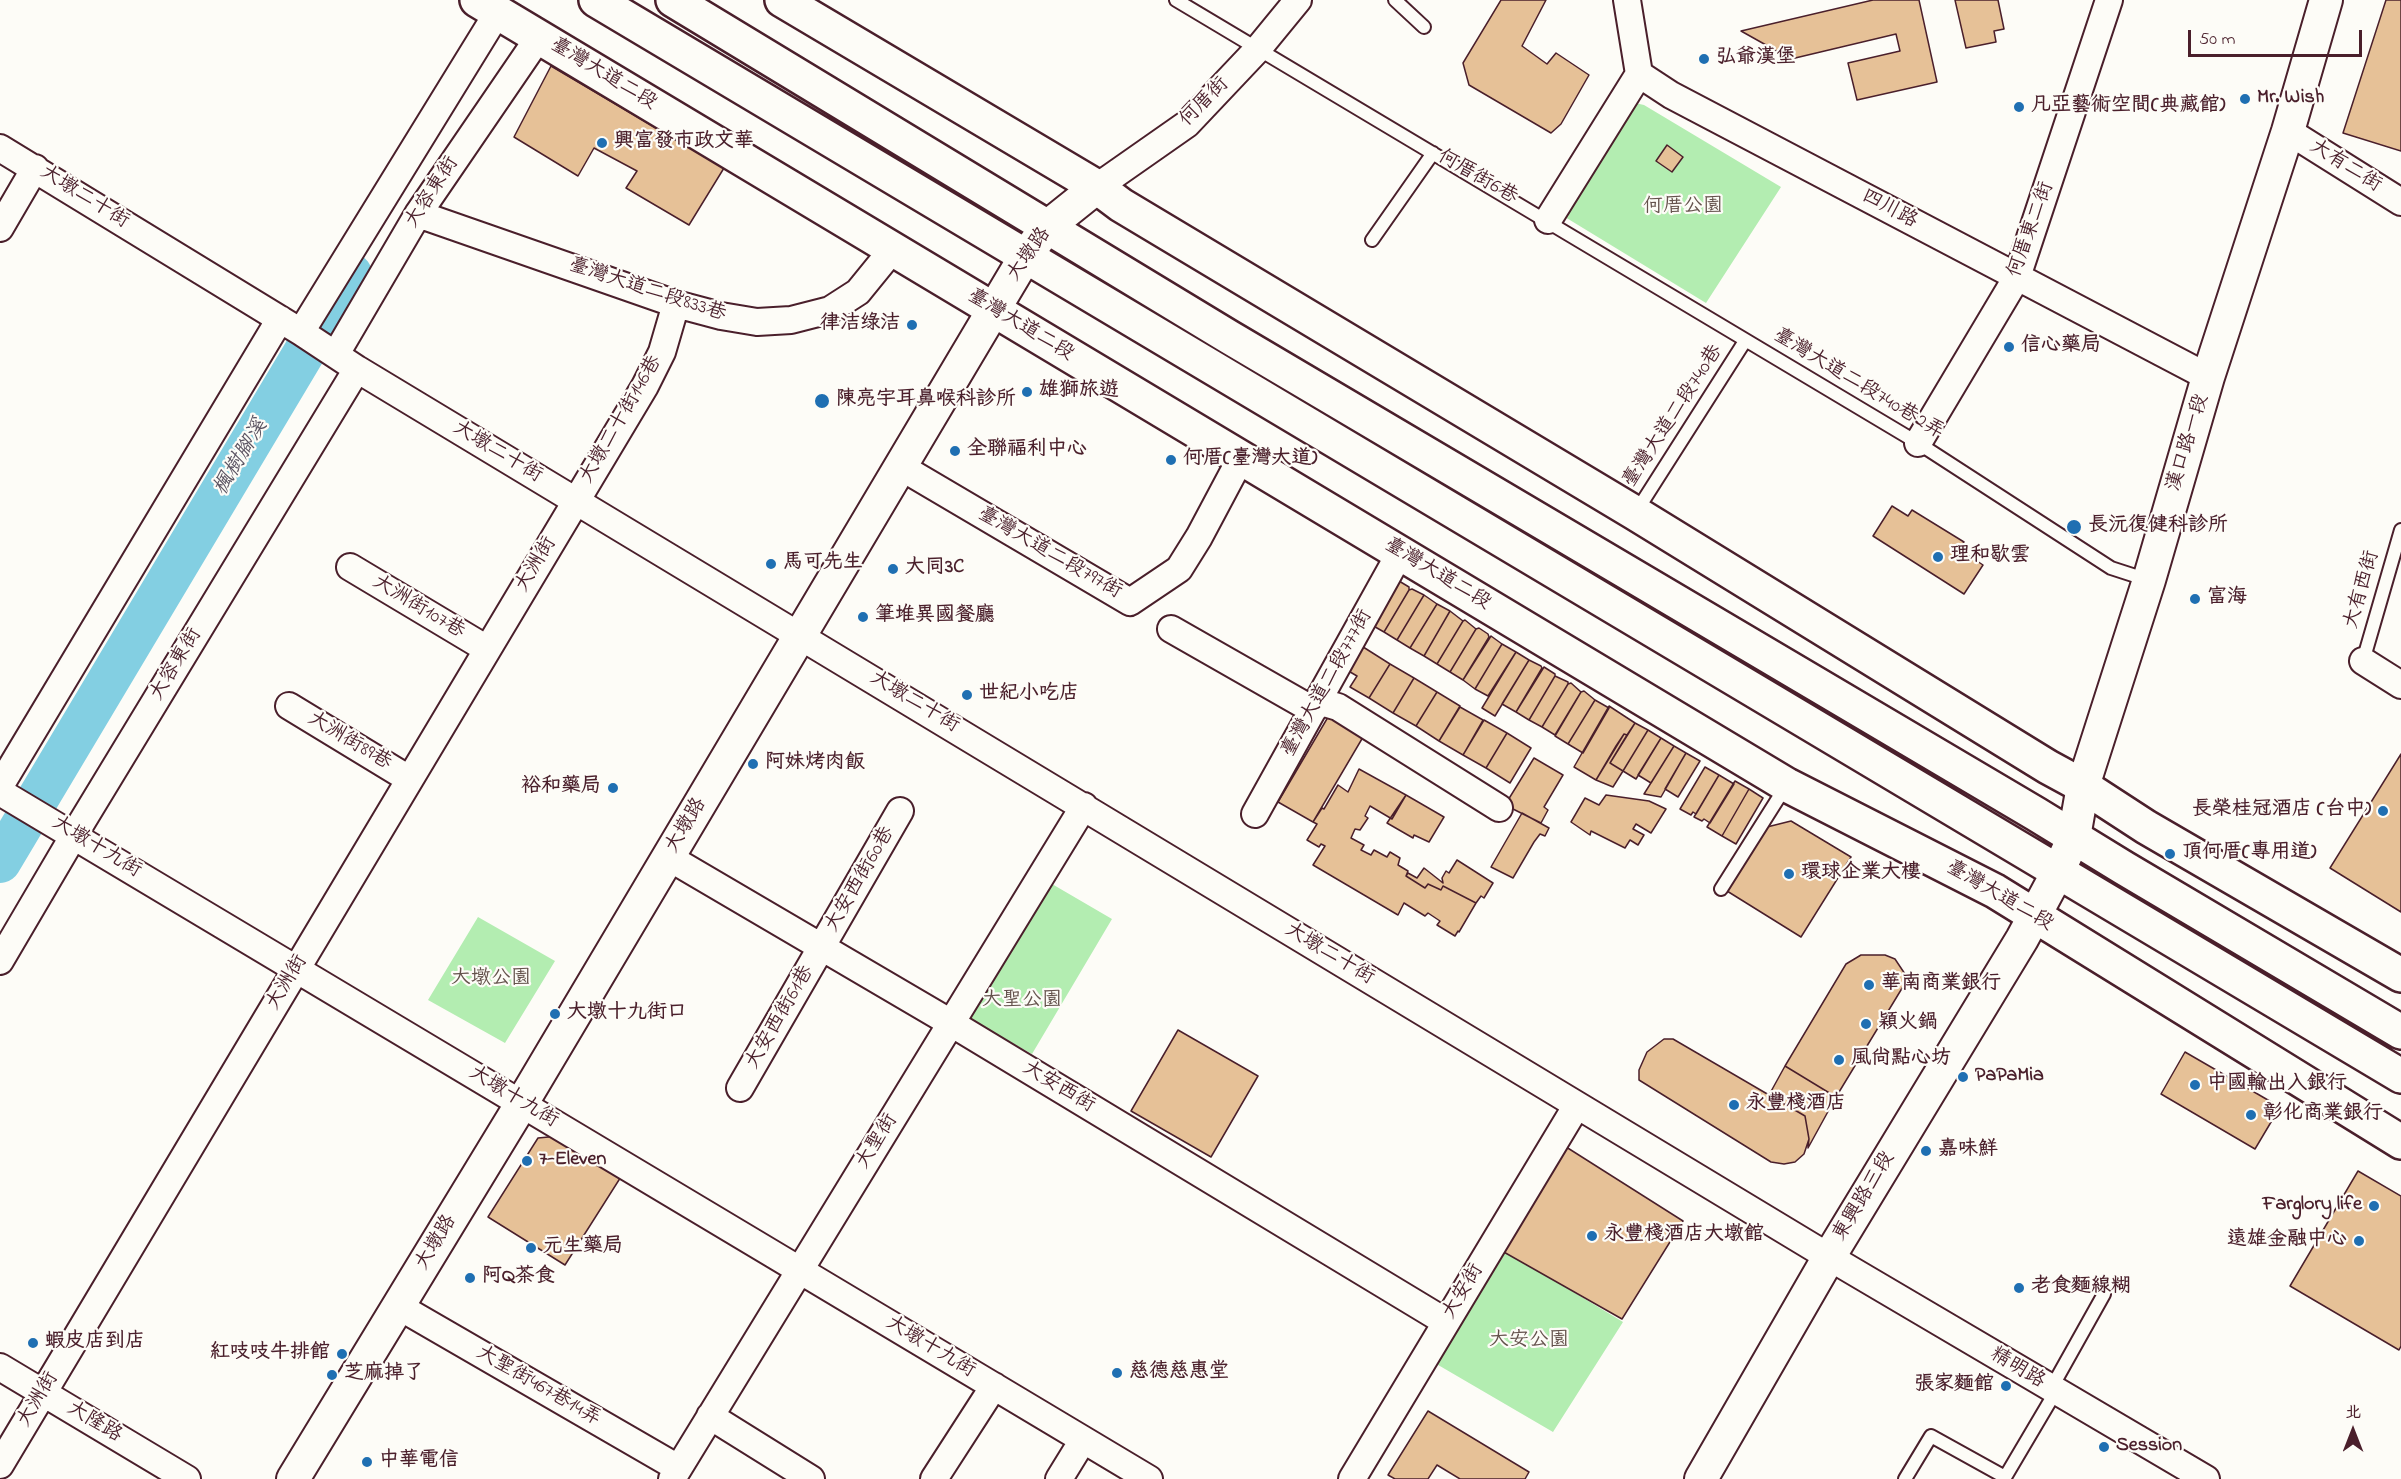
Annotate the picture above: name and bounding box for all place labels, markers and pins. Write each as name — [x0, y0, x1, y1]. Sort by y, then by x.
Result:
place label: 弘爺漢堡 — [1716, 47, 1796, 71]
marker: 弘爺漢堡 — [1697, 52, 1711, 66]
place label: Mr. Wish — [2257, 87, 2324, 111]
marker: Mr. Wish — [2238, 92, 2252, 106]
place label: 凡亞藝術空間(典藏館) — [2031, 95, 2225, 119]
marker: 凡亞藝術空間(典藏館) — [2012, 100, 2026, 114]
place label: 興富發市政文華 — [614, 131, 754, 155]
marker: 興富發市政文華 — [595, 136, 609, 150]
place label: 律洁绿洁 — [820, 313, 900, 337]
marker: 律洁绿洁 — [905, 318, 919, 332]
place label: 信心藥局 — [2021, 335, 2101, 359]
marker: 信心藥局 — [2002, 340, 2016, 354]
place label: 雄獅旅遊 — [1039, 380, 1119, 404]
marker: 雄獅旅遊 — [1020, 385, 1034, 399]
place label: 陳亮宇耳鼻喉科診所 — [836, 389, 1016, 413]
marker: 陳亮宇耳鼻喉科診所 — [813, 392, 831, 410]
place label: 全聯福利中心 — [967, 439, 1087, 463]
marker: 全聯福利中心 — [948, 444, 962, 458]
place label: 何厝(臺灣大道) — [1183, 448, 1317, 472]
marker: 何厝(臺灣大道) — [1164, 453, 1178, 467]
place label: 長沅復健科診所 — [2088, 515, 2228, 539]
marker: 長沅復健科診所 — [2065, 518, 2083, 536]
place label: 理和歇雲 — [1950, 545, 2030, 569]
marker: 理和歇雲 — [1931, 550, 1945, 564]
place label: 馬可先生 — [783, 552, 863, 576]
marker: 馬可先生 — [764, 557, 778, 571]
place label: 大同3C — [905, 557, 964, 581]
marker: 大同3C — [886, 562, 900, 576]
place label: 富海 — [2207, 587, 2247, 611]
marker: 富海 — [2188, 592, 2202, 606]
place label: 筆堆異國餐廳 — [875, 605, 995, 629]
marker: 筆堆異國餐廳 — [856, 610, 870, 624]
place label: 世紀小吃店 — [979, 683, 1079, 707]
marker: 世紀小吃店 — [960, 688, 974, 702]
place label: 阿妹烤肉飯 — [765, 752, 865, 776]
marker: 阿妹烤肉飯 — [746, 757, 760, 771]
place label: 裕和藥局 — [521, 776, 601, 800]
marker: 裕和藥局 — [606, 781, 620, 795]
place label: 長榮桂冠酒店 (台中) — [2192, 799, 2371, 823]
marker: 長榮桂冠酒店 (台中) — [2376, 804, 2390, 818]
place label: 頂何厝(專用道) — [2182, 842, 2316, 866]
marker: 頂何厝(專用道) — [2163, 847, 2177, 861]
place label: 環球企業大樓 — [1801, 862, 1921, 886]
marker: 環球企業大樓 — [1782, 867, 1796, 881]
place label: 華南商業銀行 — [1881, 973, 2001, 997]
marker: 華南商業銀行 — [1862, 978, 1876, 992]
place label: 大墩十九街口 — [567, 1002, 687, 1026]
marker: 大墩十九街口 — [548, 1007, 562, 1021]
place label: 穎火鍋 — [1878, 1012, 1938, 1036]
marker: 穎火鍋 — [1859, 1017, 1873, 1031]
place label: 風尚點心坊 — [1851, 1048, 1951, 1072]
marker: 風尚點心坊 — [1832, 1053, 1846, 1067]
place label: PaPaMia — [1975, 1065, 2044, 1089]
marker: PaPaMia — [1956, 1070, 1970, 1084]
place label: 中國輸出入銀行 — [2207, 1073, 2347, 1097]
marker: 中國輸出入銀行 — [2188, 1078, 2202, 1092]
place label: 永豐棧酒店 — [1746, 1093, 1846, 1117]
marker: 永豐棧酒店 — [1727, 1098, 1741, 1112]
place label: 彰化商業銀行 — [2263, 1103, 2383, 1127]
marker: 彰化商業銀行 — [2244, 1108, 2258, 1122]
place label: 嘉味鮮 — [1938, 1139, 1998, 1163]
marker: 嘉味鮮 — [1919, 1144, 1933, 1158]
place label: 7-Eleven — [539, 1149, 606, 1173]
marker: 7-Eleven — [520, 1154, 534, 1168]
place label: Farglory life — [2263, 1194, 2362, 1218]
marker: Farglory life — [2367, 1199, 2381, 1213]
place label: 永豐棧酒店大墩館 — [1604, 1224, 1764, 1248]
marker: 永豐棧酒店大墩館 — [1585, 1229, 1599, 1243]
place label: 遠雄金融中心 — [2227, 1229, 2347, 1253]
marker: 遠雄金融中心 — [2352, 1234, 2366, 1248]
place label: 元生藥局 — [543, 1236, 623, 1260]
marker: 元生藥局 — [524, 1241, 538, 1255]
place label: 阿Q茶食 — [482, 1266, 555, 1290]
marker: 阿Q茶食 — [463, 1271, 477, 1285]
place label: 老食麵線糊 — [2031, 1276, 2131, 1300]
marker: 老食麵線糊 — [2012, 1281, 2026, 1295]
place label: 蝦皮店到店 — [45, 1331, 145, 1355]
marker: 蝦皮店到店 — [26, 1336, 40, 1350]
place label: 紅吱吱牛排館 — [210, 1342, 330, 1366]
marker: 紅吱吱牛排館 — [335, 1347, 349, 1361]
place label: 慈德慈惠堂 — [1129, 1361, 1229, 1385]
place label: 芝麻掉了 — [344, 1363, 424, 1387]
marker: 慈德慈惠堂 — [1110, 1366, 1124, 1380]
marker: 芝麻掉了 — [325, 1368, 339, 1382]
place label: 張家麵館 — [1914, 1374, 1994, 1398]
marker: 張家麵館 — [1999, 1379, 2013, 1393]
place label: Session — [2116, 1435, 2182, 1459]
marker: Session — [2097, 1440, 2111, 1454]
place label: 中華電信 — [379, 1450, 459, 1474]
marker: 中華電信 — [360, 1455, 374, 1469]

